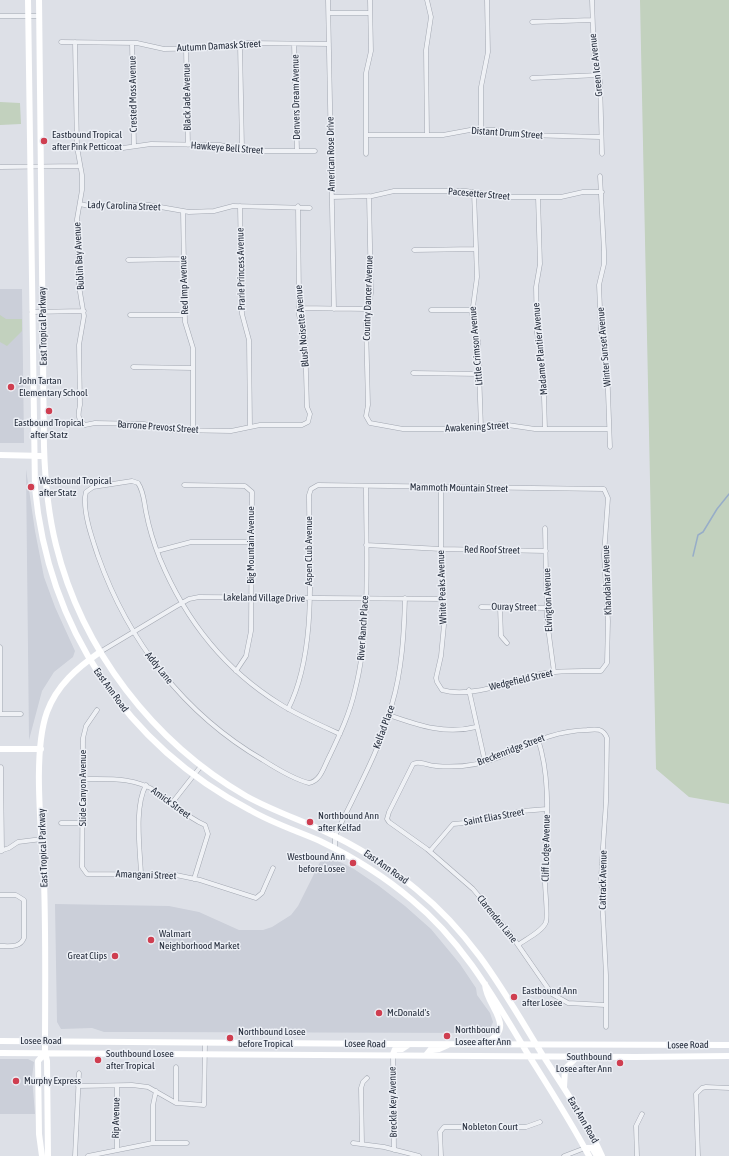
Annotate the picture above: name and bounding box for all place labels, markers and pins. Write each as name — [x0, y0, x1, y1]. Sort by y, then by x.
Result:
place label: Eastbound Tropical after Pink Petticoat — [52, 129, 122, 152]
marker: Eastbound Tropical after Pink Petticoat — [39, 136, 49, 146]
place label: John Tartan Elementary School — [19, 375, 88, 398]
marker: John Tartan Elementary School — [6, 382, 16, 392]
marker: Eastbound Tropical after Statz — [44, 406, 54, 416]
place label: Eastbound Tropical after Statz — [14, 417, 84, 440]
place label: Westbound Tropical after Statz — [39, 475, 112, 498]
marker: Westbound Tropical after Statz — [26, 482, 36, 492]
place label: Northbound Ann after Kelfad — [318, 810, 379, 834]
marker: Northbound Ann after Kelfad — [305, 817, 315, 827]
place label: Westbound Ann before Losee — [287, 851, 345, 874]
marker: Westbound Ann before Losee — [348, 858, 358, 868]
place label: Walmart Neighborhood Market — [159, 928, 240, 952]
marker: Walmart Neighborhood Market — [146, 935, 156, 945]
place label: Great Clips — [68, 950, 107, 962]
marker: Great Clips — [110, 951, 120, 961]
place label: Eastbound Ann after Losee — [522, 985, 577, 1008]
marker: Eastbound Ann after Losee — [509, 992, 519, 1002]
place label: McDonald's — [387, 1007, 430, 1019]
marker: McDonald's — [374, 1008, 384, 1018]
place label: Northbound Losee after Ann — [455, 1024, 511, 1048]
place label: Northbound Losee before Tropical — [238, 1026, 306, 1050]
marker: Northbound Losee after Ann — [442, 1031, 452, 1041]
marker: Northbound Losee before Tropical — [225, 1033, 235, 1043]
place label: Southbound Losee after Tropical — [106, 1048, 174, 1072]
place label: Southbound Losee after Ann — [556, 1051, 612, 1074]
marker: Southbound Losee after Tropical — [93, 1055, 103, 1065]
marker: Southbound Losee after Ann — [615, 1058, 625, 1068]
place label: Murphy Express — [24, 1075, 81, 1087]
marker: Murphy Express — [11, 1076, 21, 1086]

